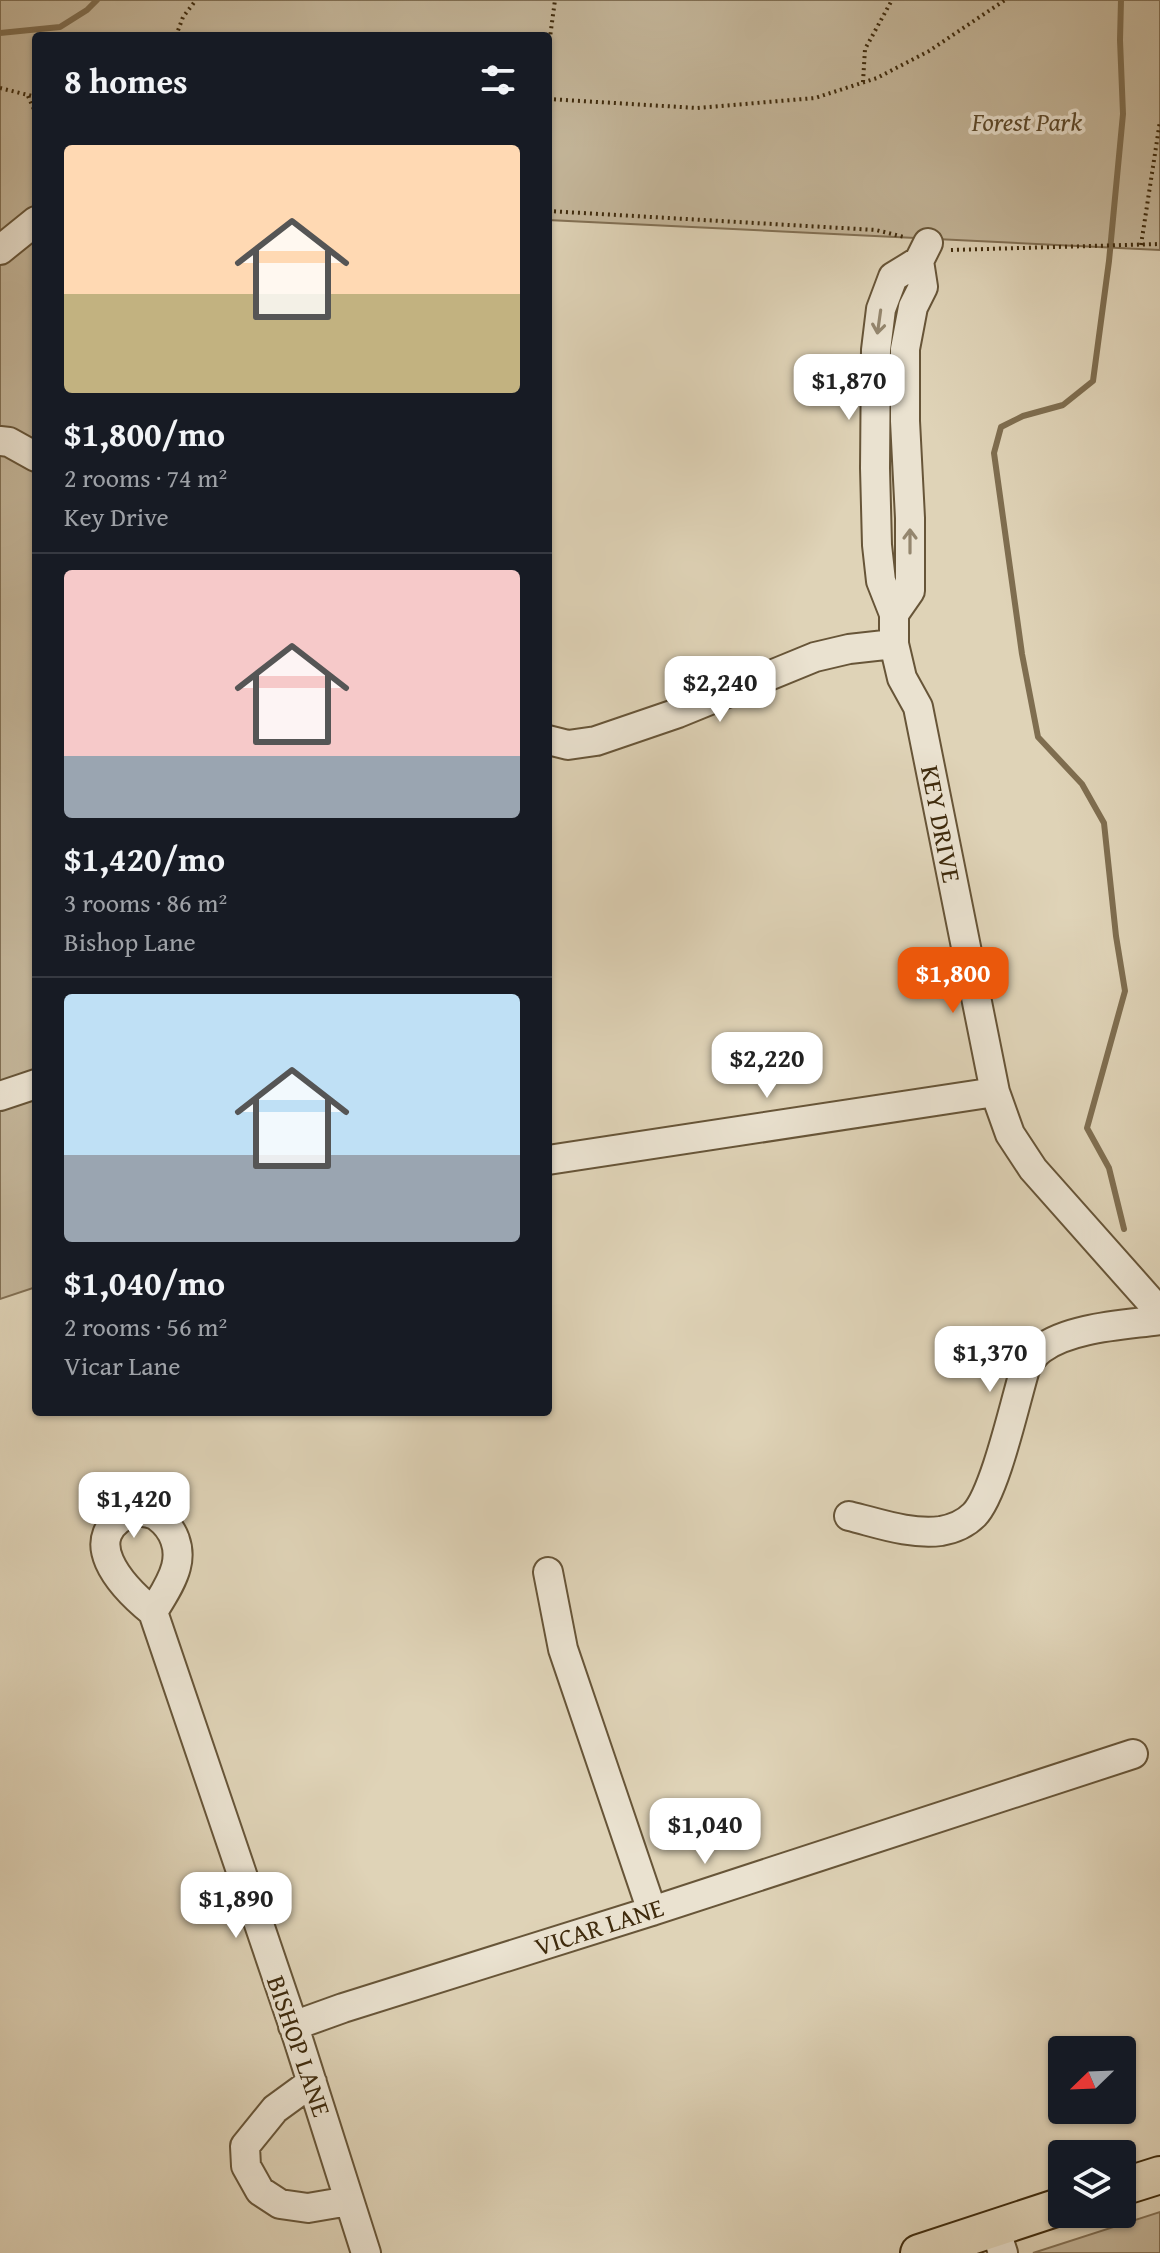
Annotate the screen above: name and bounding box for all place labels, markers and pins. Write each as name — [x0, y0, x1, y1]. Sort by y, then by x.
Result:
pin: $1,870 — [784, 354, 914, 422]
pin: $2,240 — [655, 656, 785, 724]
pin: $1,800 — [888, 947, 1018, 1015]
pin: $2,220 — [702, 1032, 832, 1100]
pin: $1,370 — [925, 1326, 1055, 1394]
pin: $1,420 — [69, 1472, 199, 1540]
pin: $1,040 — [640, 1798, 770, 1866]
pin: $1,890 — [171, 1872, 301, 1940]

